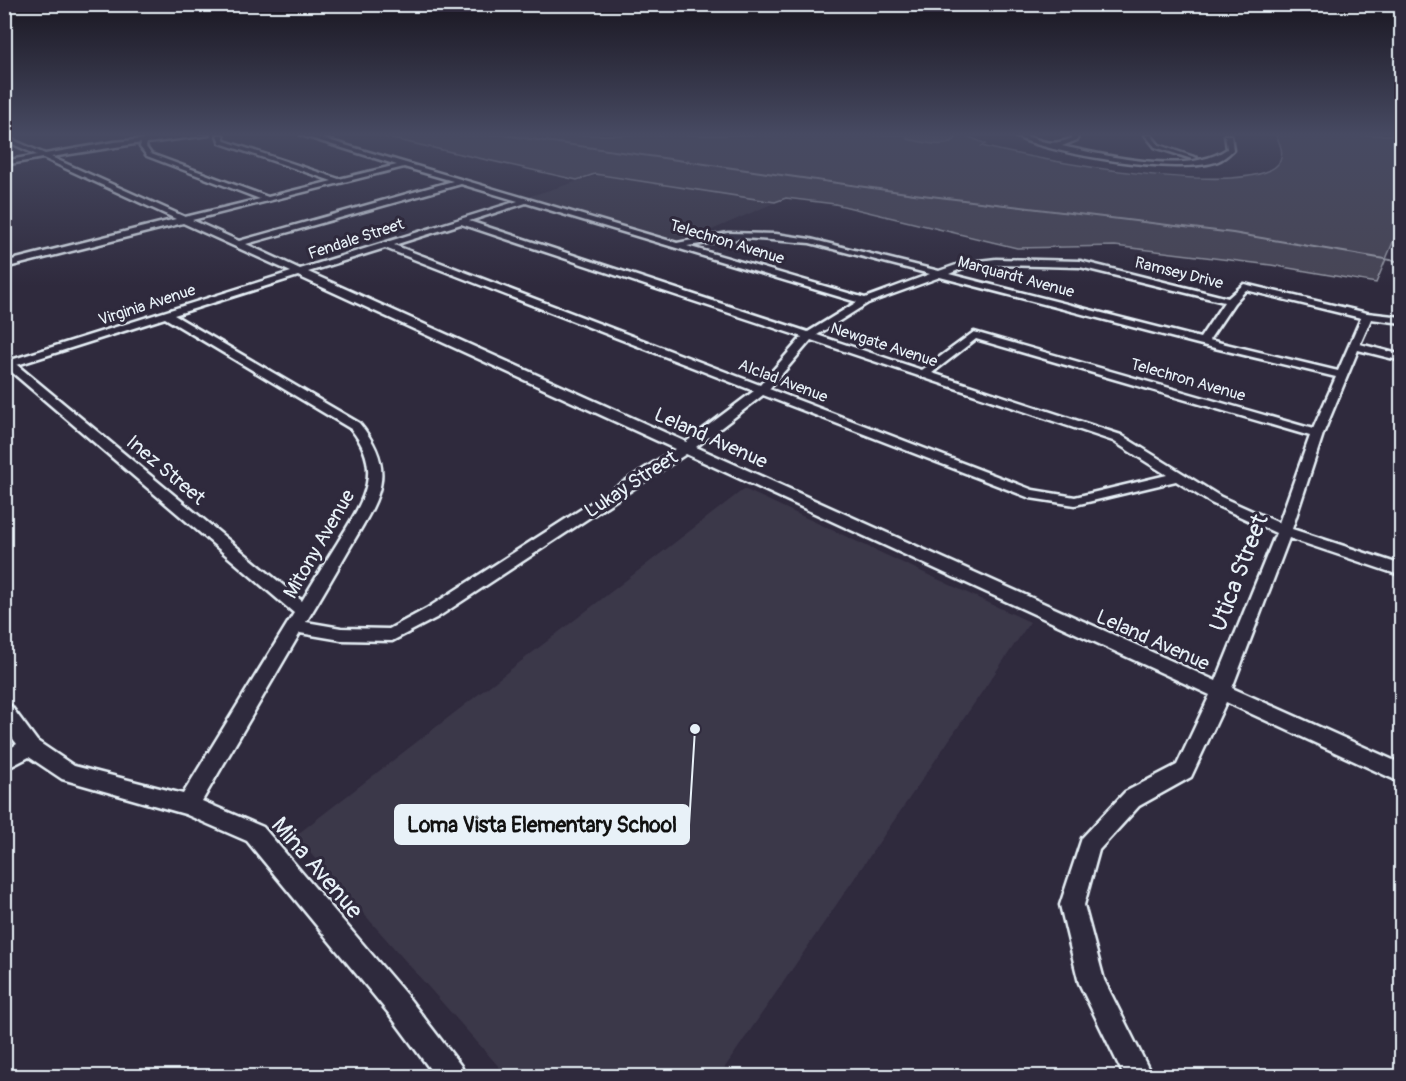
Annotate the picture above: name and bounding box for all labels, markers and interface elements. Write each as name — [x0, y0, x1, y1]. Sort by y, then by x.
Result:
street label: Fendale Street — [306, 214, 407, 264]
street label: Telechron Avenue — [667, 215, 787, 269]
street label: Marquardt Avenue — [955, 252, 1077, 302]
street label: Ramsey Drive — [1133, 252, 1225, 294]
street label: Virginia Avenue — [96, 280, 198, 330]
street label: Newgate Avenue — [828, 318, 940, 372]
street label: Telechron Avenue — [1128, 354, 1248, 406]
street label: Alclad Avenue — [736, 355, 831, 407]
street label: Leland Avenue — [650, 402, 772, 474]
street label: Inez Street — [121, 430, 211, 511]
street label: Lukay Street — [580, 444, 683, 523]
street label: Mitony Avenue — [278, 485, 360, 603]
street label: Utica Street — [1203, 510, 1275, 636]
street label: Leland Avenue — [1092, 604, 1214, 676]
callout: Loma Vista Elementary School — [395, 805, 689, 844]
street label: Mina Avenue — [265, 811, 369, 925]
text: Loma Vista Elementary School — [407, 812, 677, 839]

